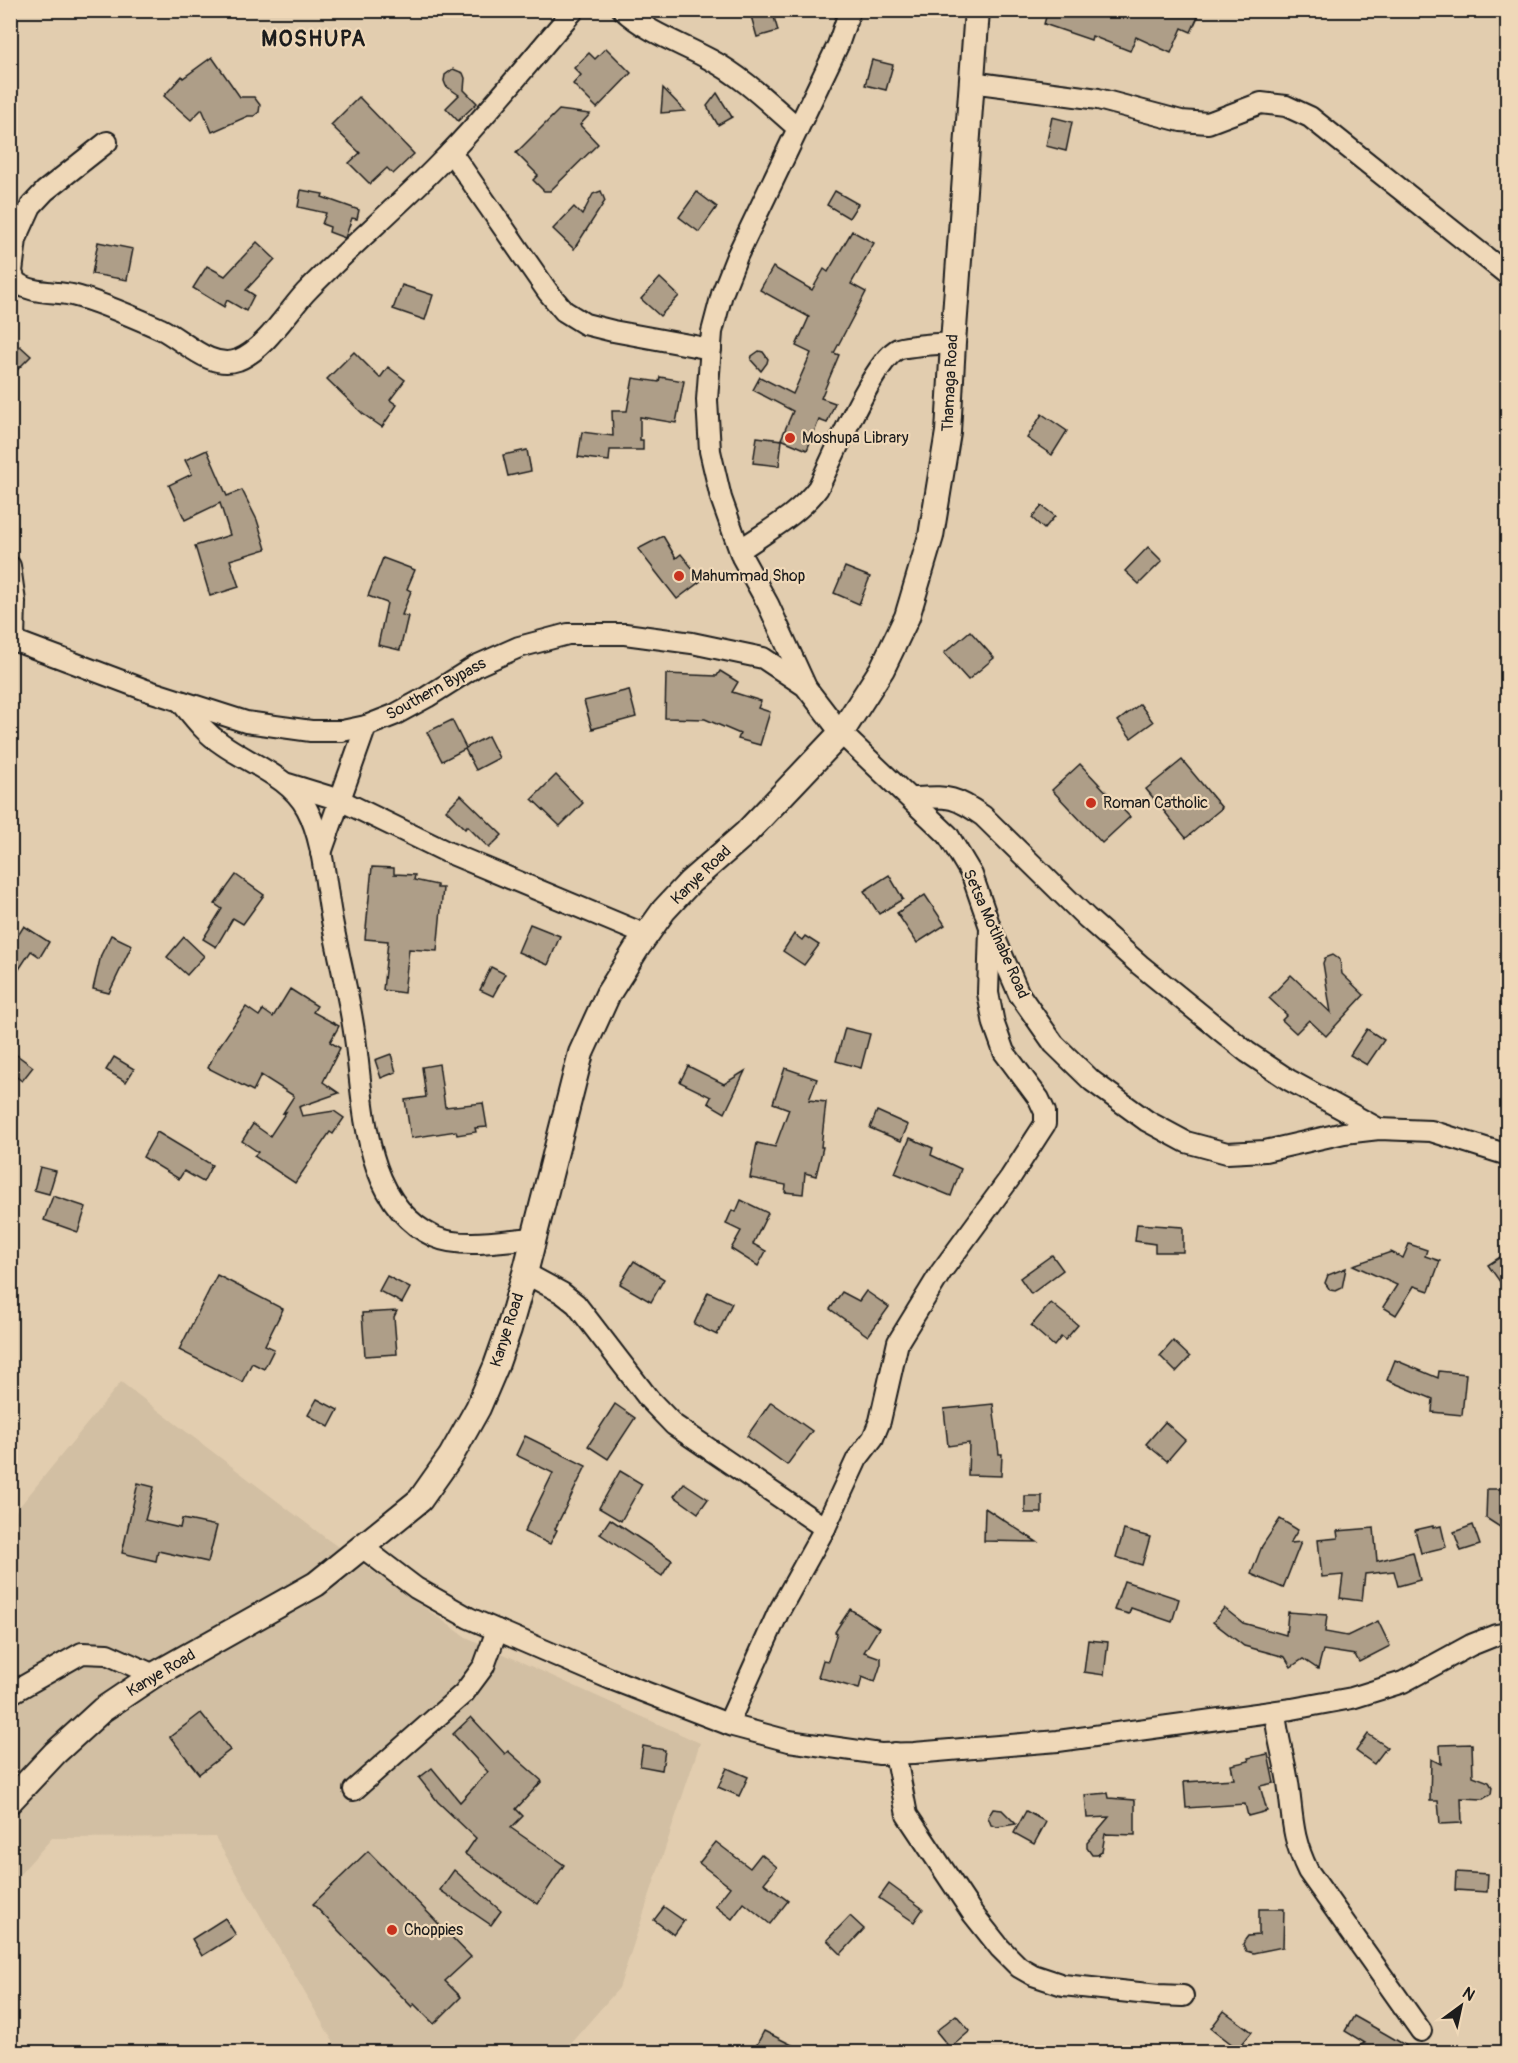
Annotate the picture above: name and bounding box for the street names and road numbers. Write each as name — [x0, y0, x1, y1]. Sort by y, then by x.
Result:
street label: Thamaga Road — [937, 334, 963, 432]
street label: Southern Bypass — [383, 653, 489, 725]
street label: Kanye Road — [667, 841, 735, 909]
street label: Setsa Motlhabe Road — [959, 866, 1033, 1002]
street label: Kanye Road — [486, 1291, 528, 1369]
street label: Kanye Road — [123, 1645, 199, 1701]

